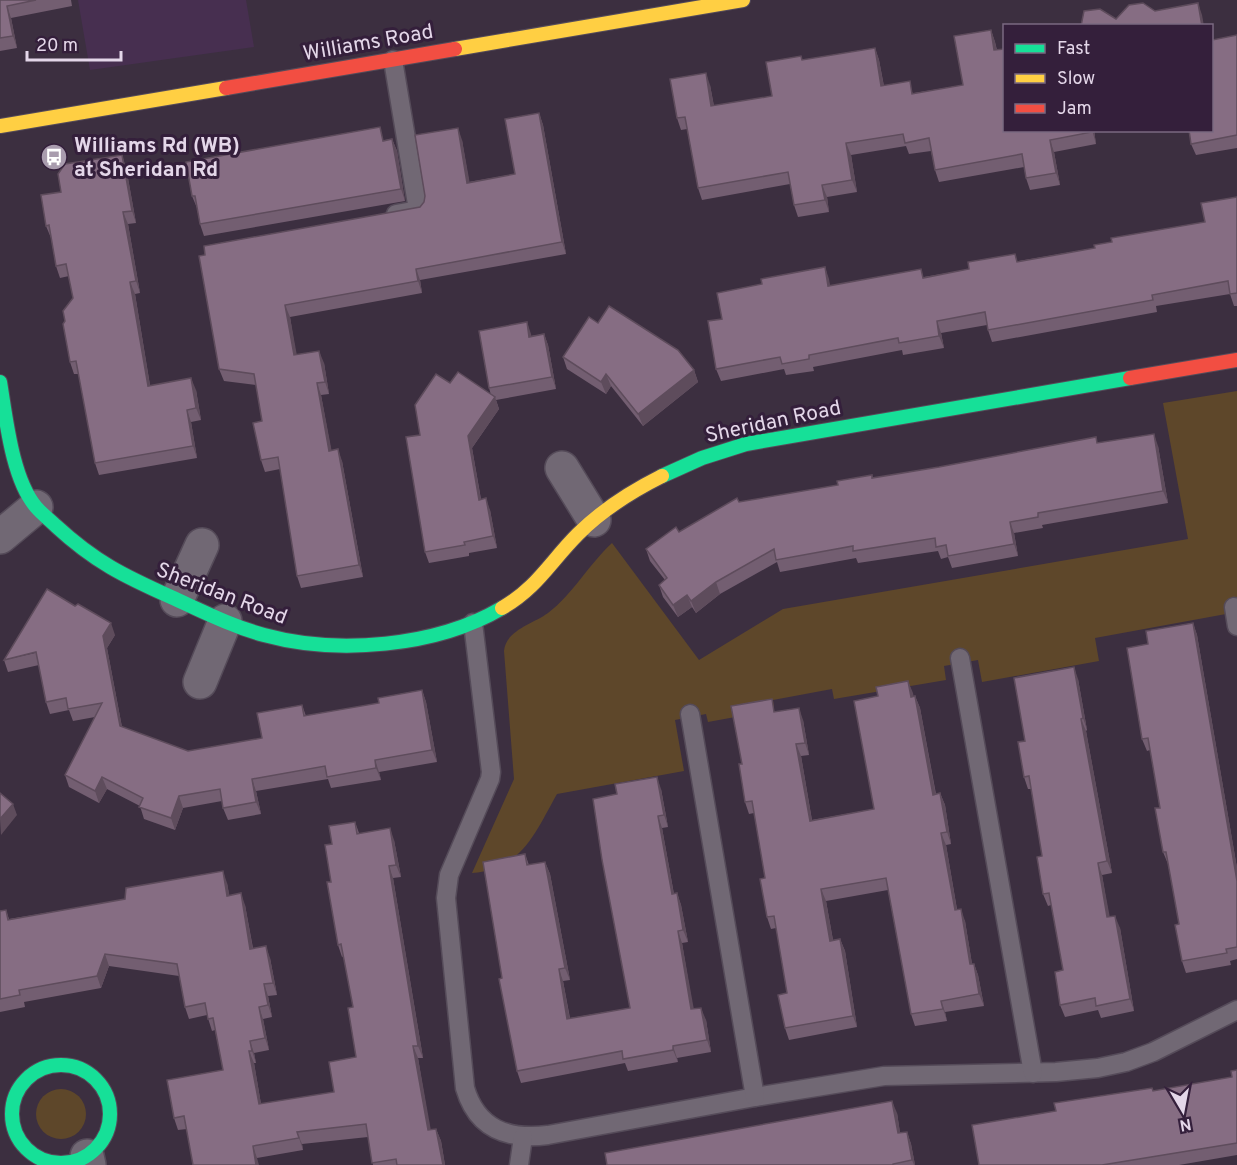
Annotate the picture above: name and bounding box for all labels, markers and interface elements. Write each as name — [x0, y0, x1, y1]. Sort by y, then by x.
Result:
street label: Williams Road — [301, 19, 436, 68]
scale bar — [27, 24, 122, 62]
legend — [1003, 24, 1213, 132]
text: 20 m — [36, 35, 78, 58]
text: Fast — [1057, 38, 1090, 61]
text: Slow — [1057, 68, 1095, 91]
text: Jam — [1057, 98, 1092, 121]
place label: Williams Rd (WB) at Sheridan Rd — [74, 133, 240, 184]
bus stop icon: Williams Rd (WB) at Sheridan Rd — [39, 142, 69, 172]
street label: Sheridan Road — [703, 395, 844, 450]
street label: Sheridan Road — [152, 557, 291, 632]
north arrow — [1153, 1081, 1213, 1141]
text: N — [1178, 1113, 1193, 1135]

